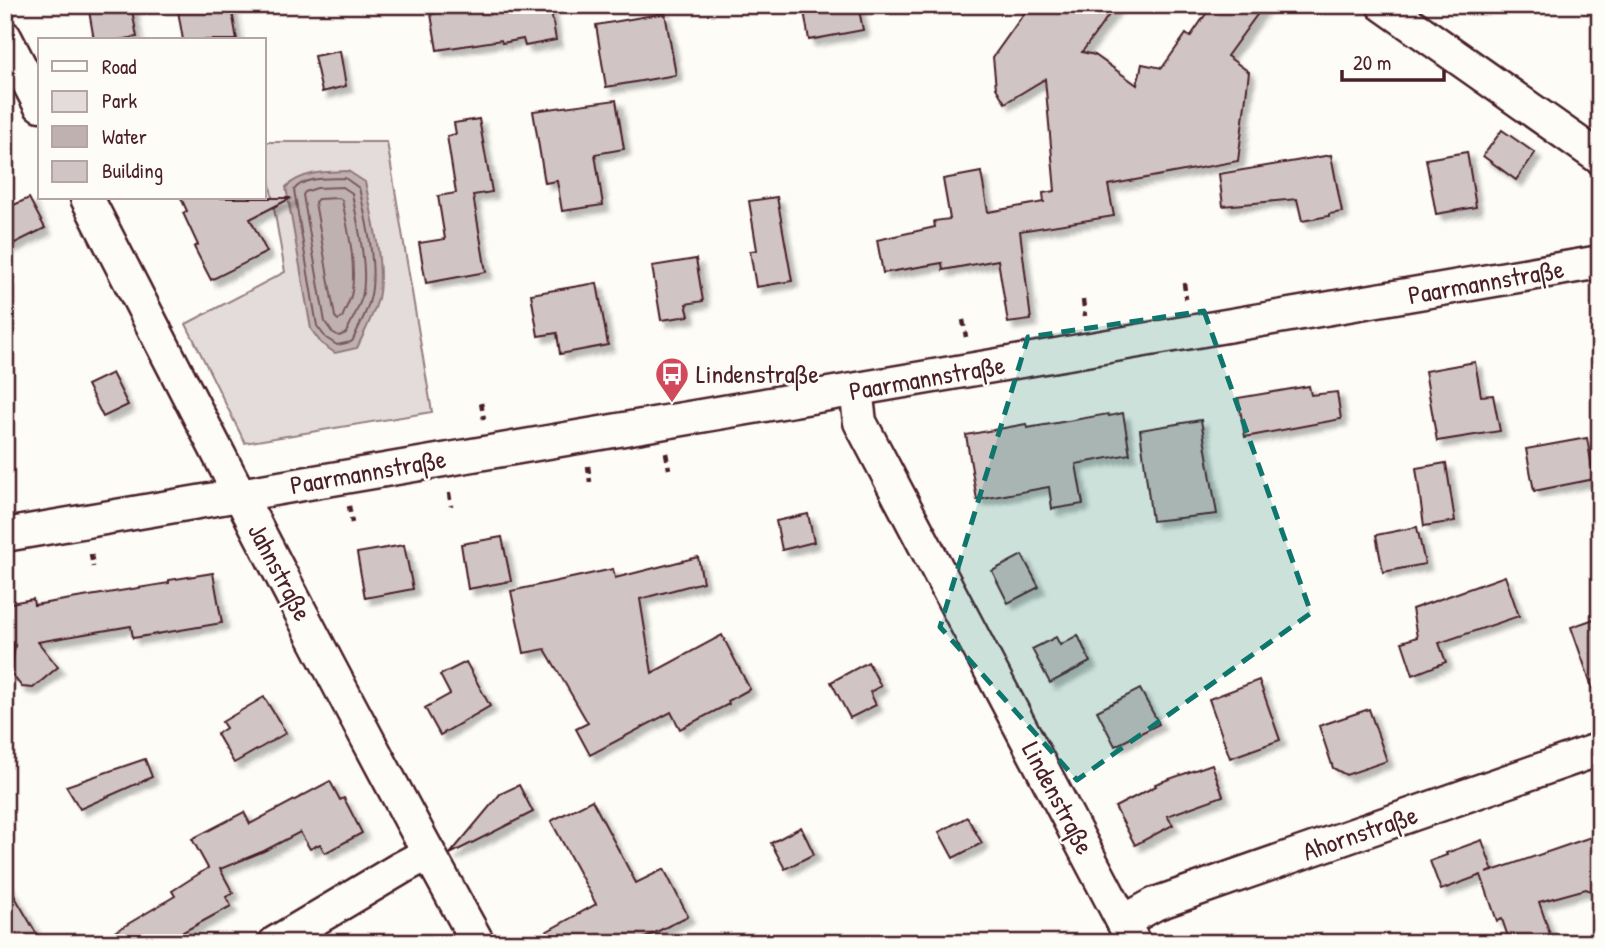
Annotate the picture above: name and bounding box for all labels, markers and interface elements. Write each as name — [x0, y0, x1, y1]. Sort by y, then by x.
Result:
legend — [38, 38, 266, 200]
scale bar — [1342, 38, 1444, 82]
text: 20 m — [1353, 48, 1391, 77]
text: Road — [102, 52, 136, 81]
text: Park — [102, 86, 137, 115]
text: Water — [102, 122, 147, 151]
text: Building — [102, 156, 163, 185]
street label: Paarmannstraße — [1405, 251, 1567, 312]
street label: Paarmannstraße — [846, 347, 1008, 408]
bus stop icon: Lindenstraße — [653, 355, 691, 404]
place label: Lindenstraße — [696, 356, 819, 391]
street label: Paarmannstraße — [287, 441, 449, 502]
street label: Jahnstraße — [240, 517, 321, 627]
street label: Lindenstraße — [1014, 735, 1103, 860]
street label: Ahornstraße — [1298, 797, 1422, 868]

